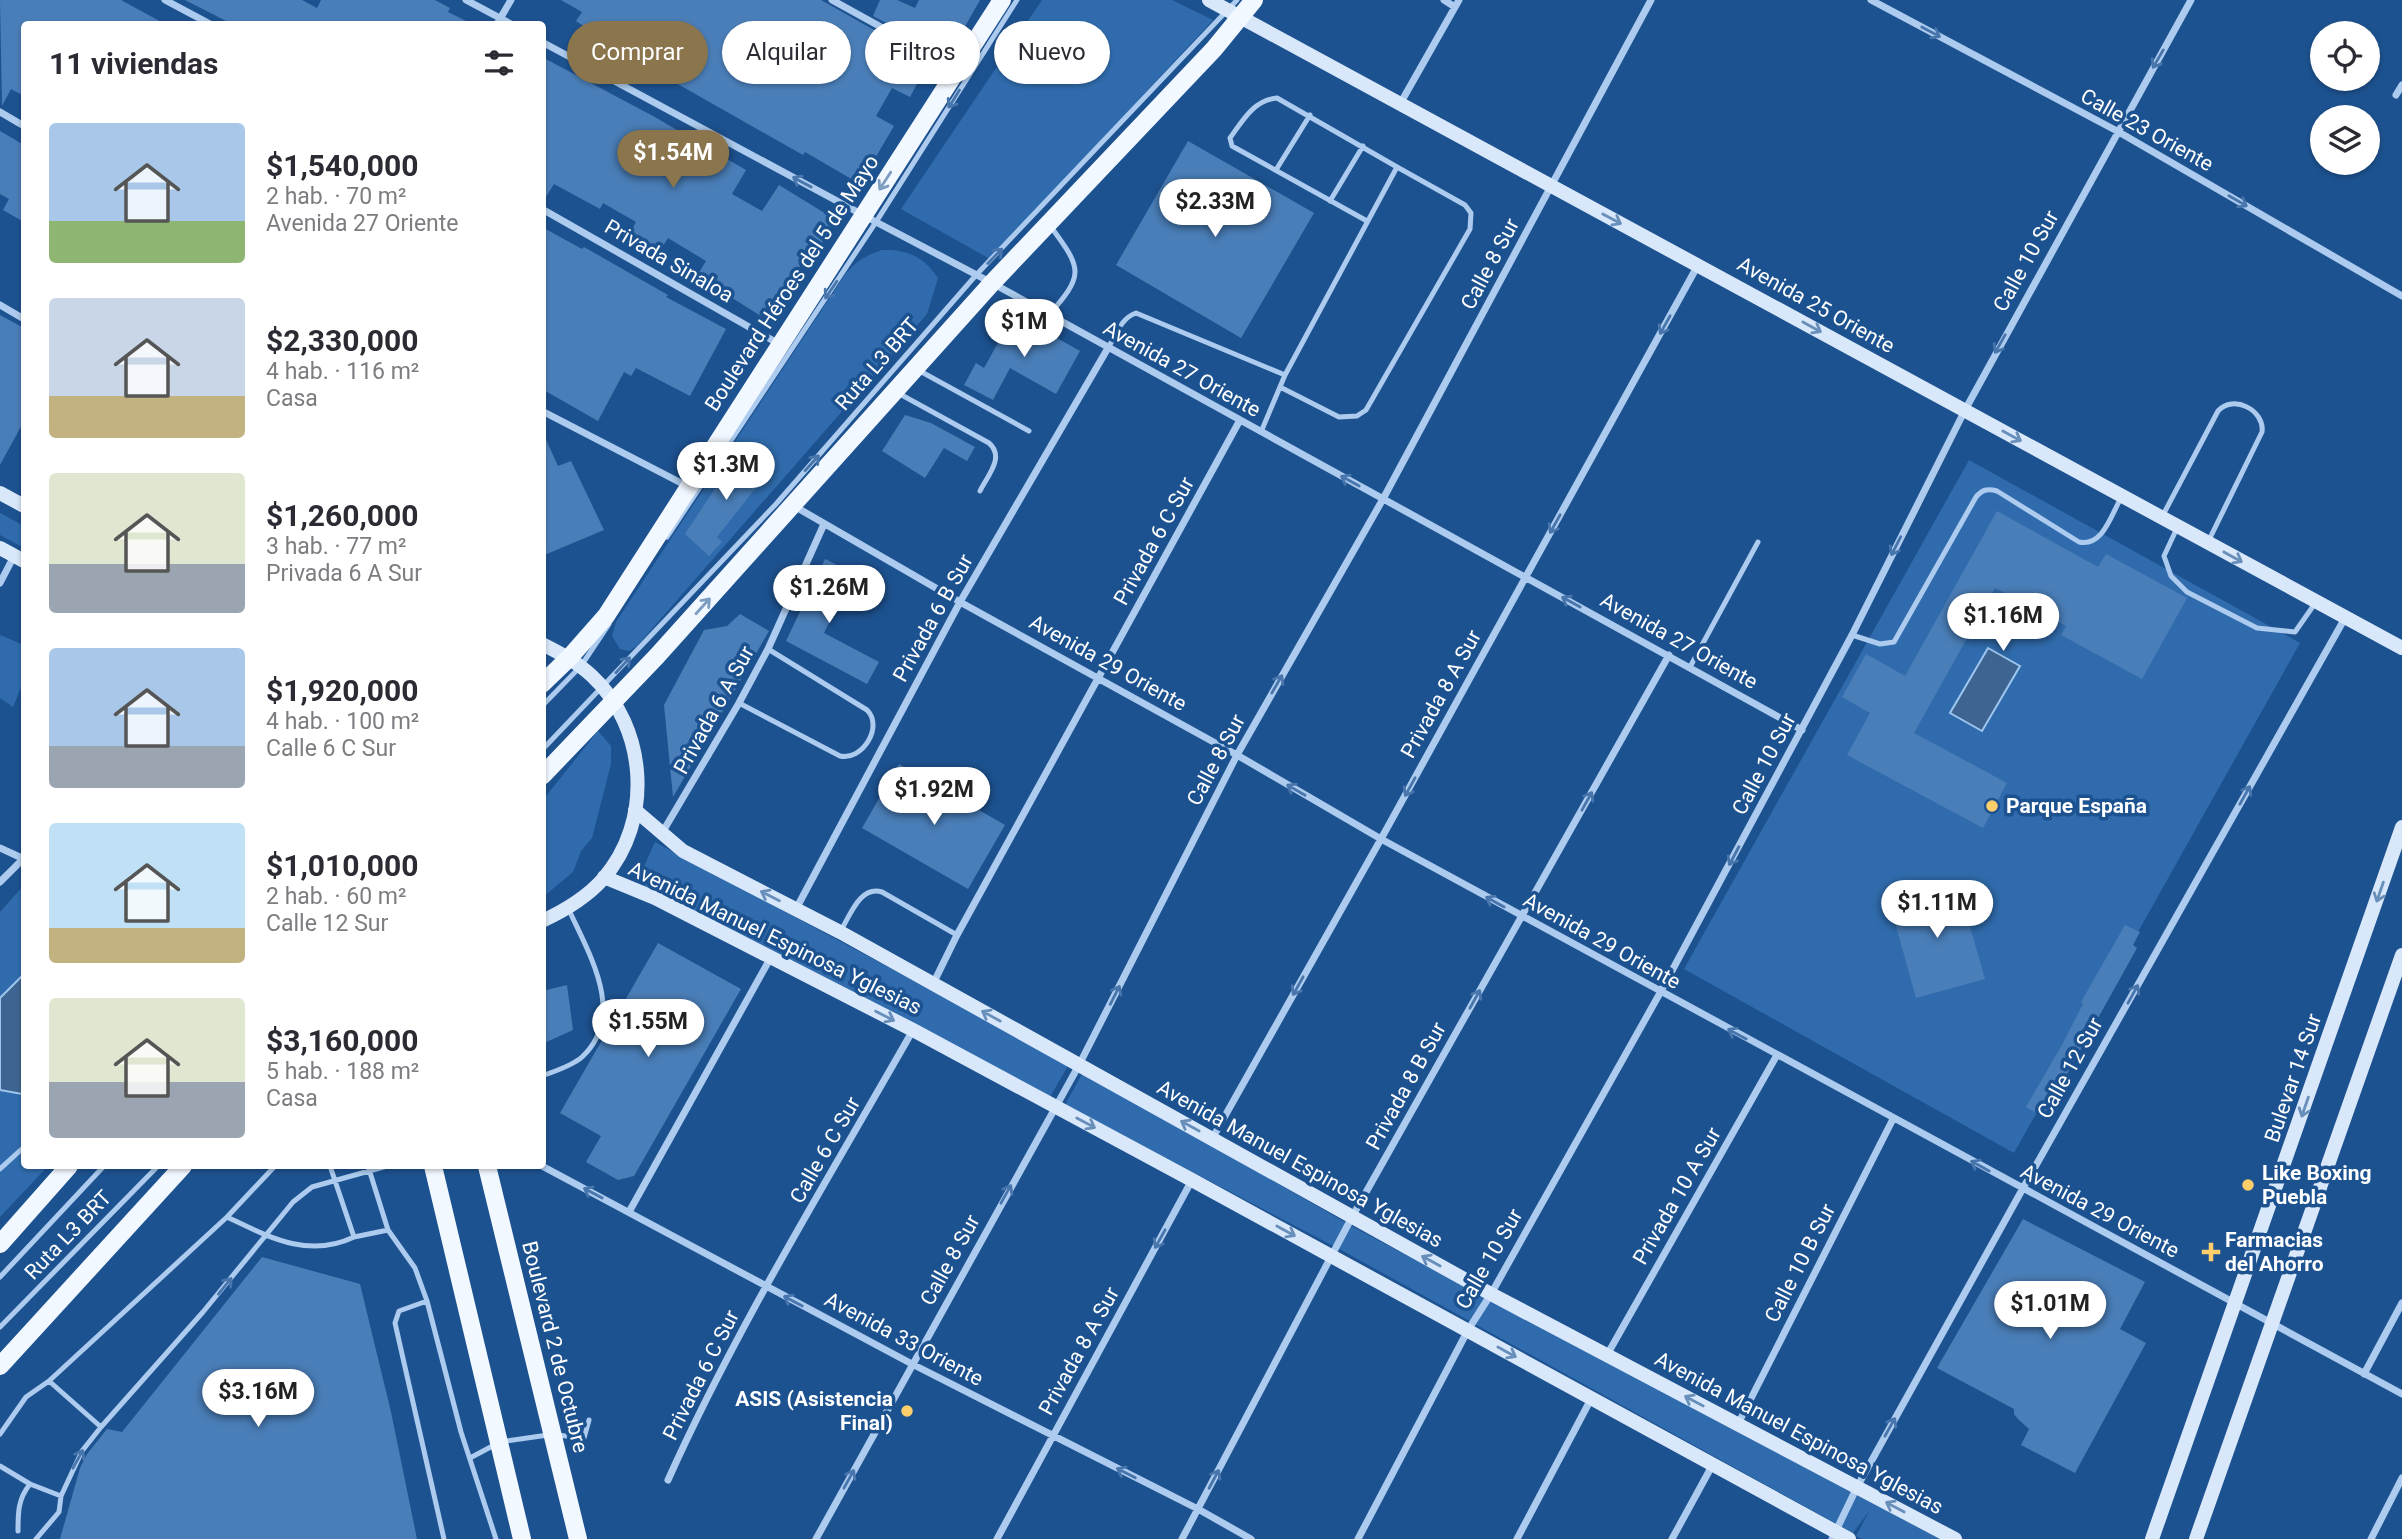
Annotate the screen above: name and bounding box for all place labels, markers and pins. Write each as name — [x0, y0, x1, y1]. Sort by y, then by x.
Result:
pin: $1.54M — [616, 130, 730, 190]
pin: $2.33M — [1158, 180, 1272, 239]
pin: $1M — [990, 300, 1058, 359]
pin: $1.3M — [677, 442, 775, 502]
pin: $1.26M — [772, 566, 886, 625]
pin: $1.16M — [1946, 594, 2060, 653]
pin: $1.92M — [877, 768, 991, 827]
place label: Parque España — [2006, 794, 2147, 818]
marker: Parque España — [1984, 798, 2000, 814]
pin: $1.11M — [1880, 880, 1994, 940]
pin: $1.55M — [591, 1000, 705, 1059]
place label: Like Boxing Puebla — [2262, 1161, 2372, 1209]
marker: Like Boxing Puebla — [2240, 1177, 2256, 1193]
place label: Farmacias del Ahorro — [2225, 1228, 2324, 1276]
marker: Farmacias del Ahorro — [2203, 1244, 2219, 1260]
pin: $1.01M — [1993, 1282, 2107, 1341]
pin: $3.16M — [201, 1370, 315, 1429]
place label: ASIS (Asistencia Final) — [735, 1387, 893, 1435]
marker: ASIS (Asistencia Final) — [899, 1403, 915, 1419]

